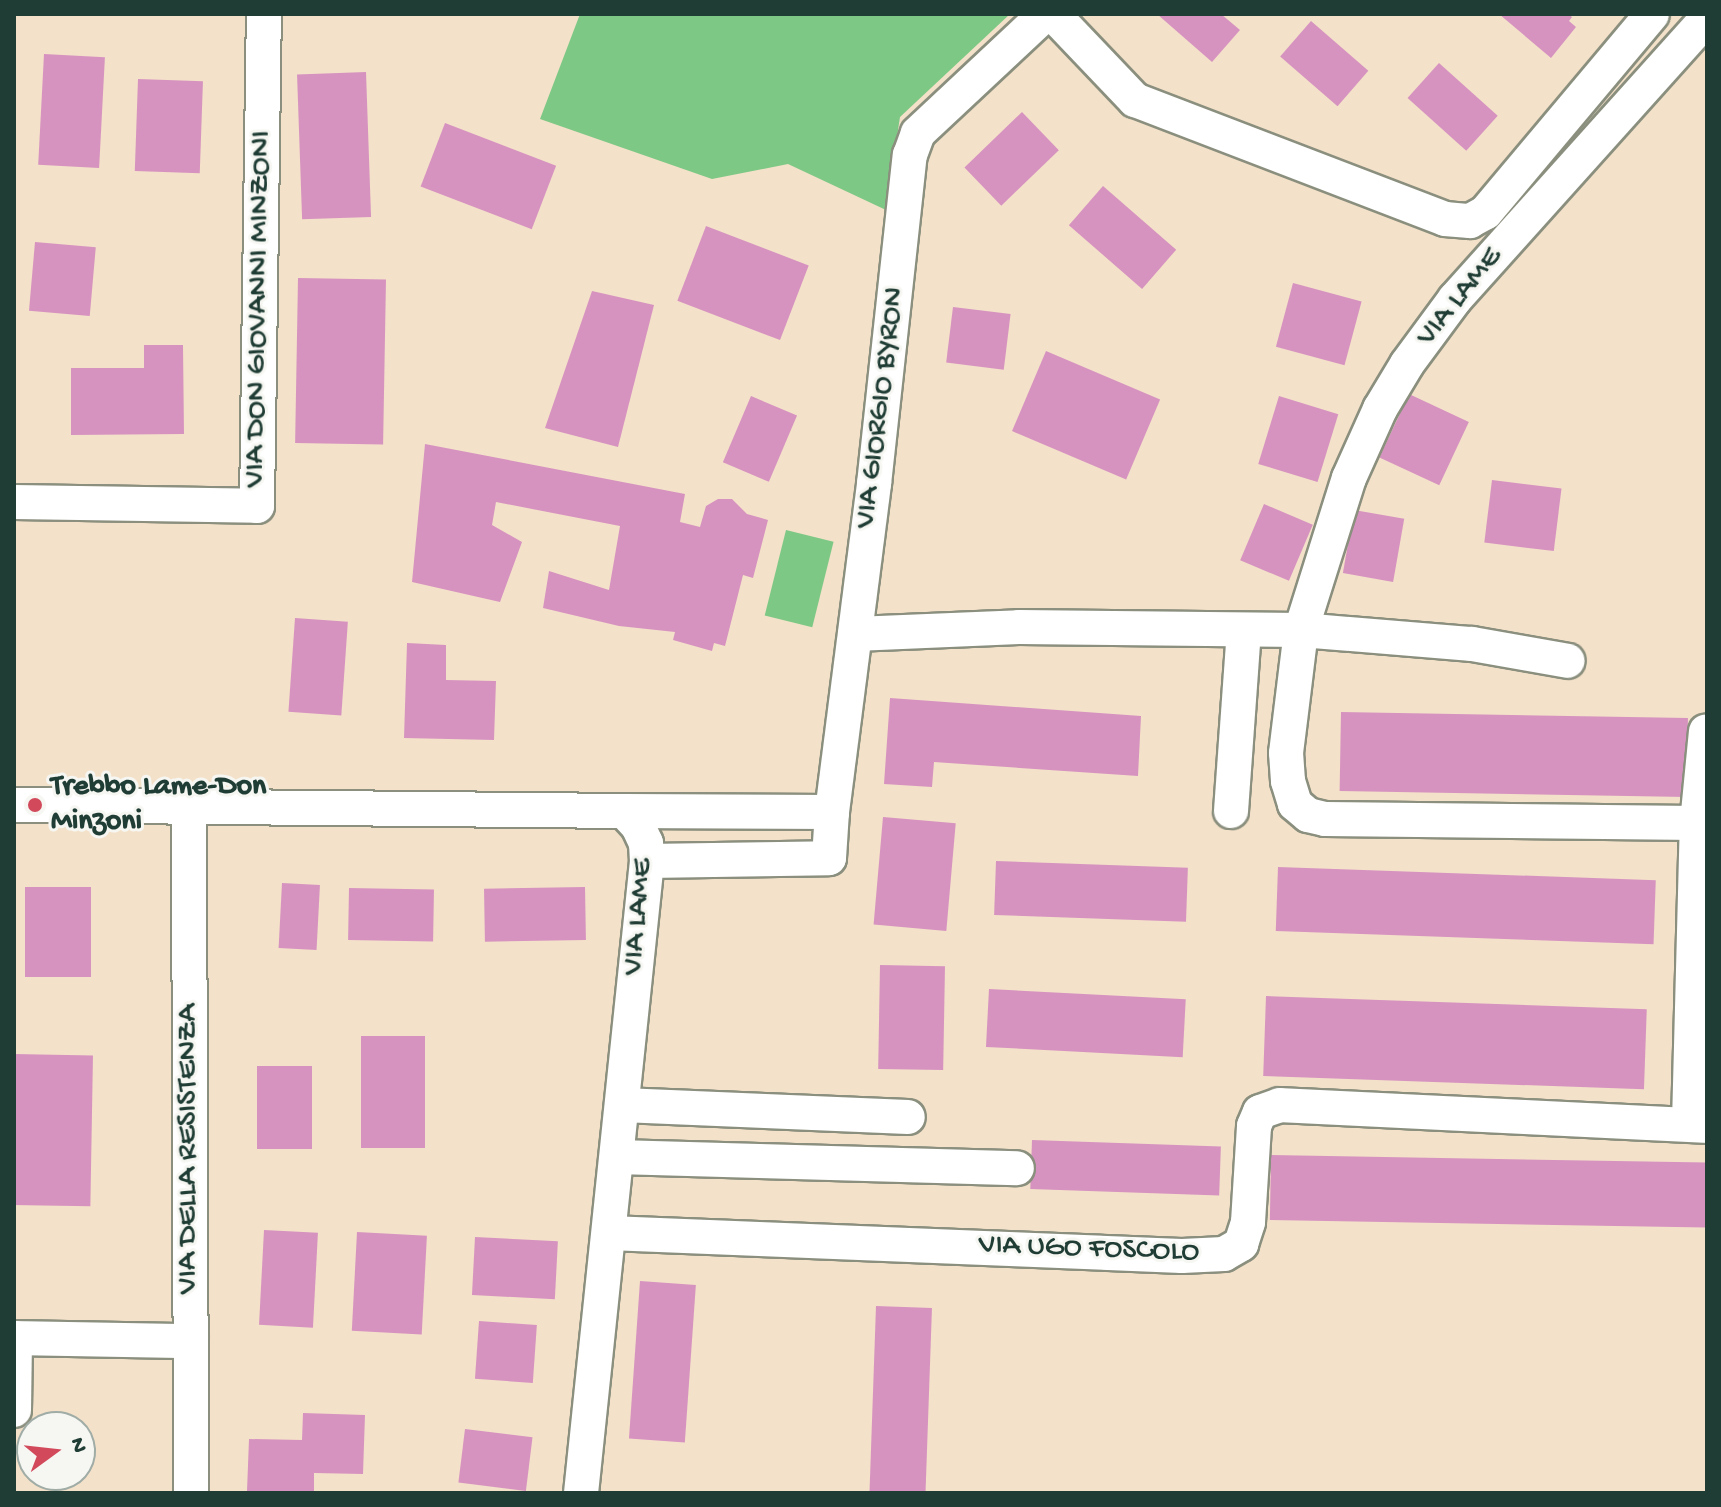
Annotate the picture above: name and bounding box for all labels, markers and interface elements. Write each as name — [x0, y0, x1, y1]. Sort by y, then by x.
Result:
street label: VIA DON GIOVANNI MINZONI — [239, 130, 281, 488]
street label: VIA LAME — [1410, 241, 1512, 355]
street label: VIA GIORGIO BYRON — [849, 285, 915, 531]
place label: Trebbo Lame-Don Minzoni — [51, 770, 266, 840]
marker: Trebbo Lame-Don Minzoni — [26, 796, 44, 814]
street label: VIA LAME — [617, 857, 663, 977]
street label: VIA DELLA RESISTENZA — [172, 1004, 208, 1294]
street label: VIA UGO FOSCOLO — [978, 1228, 1200, 1272]
north arrow — [16, 1411, 96, 1491]
text: N — [63, 1435, 92, 1456]

